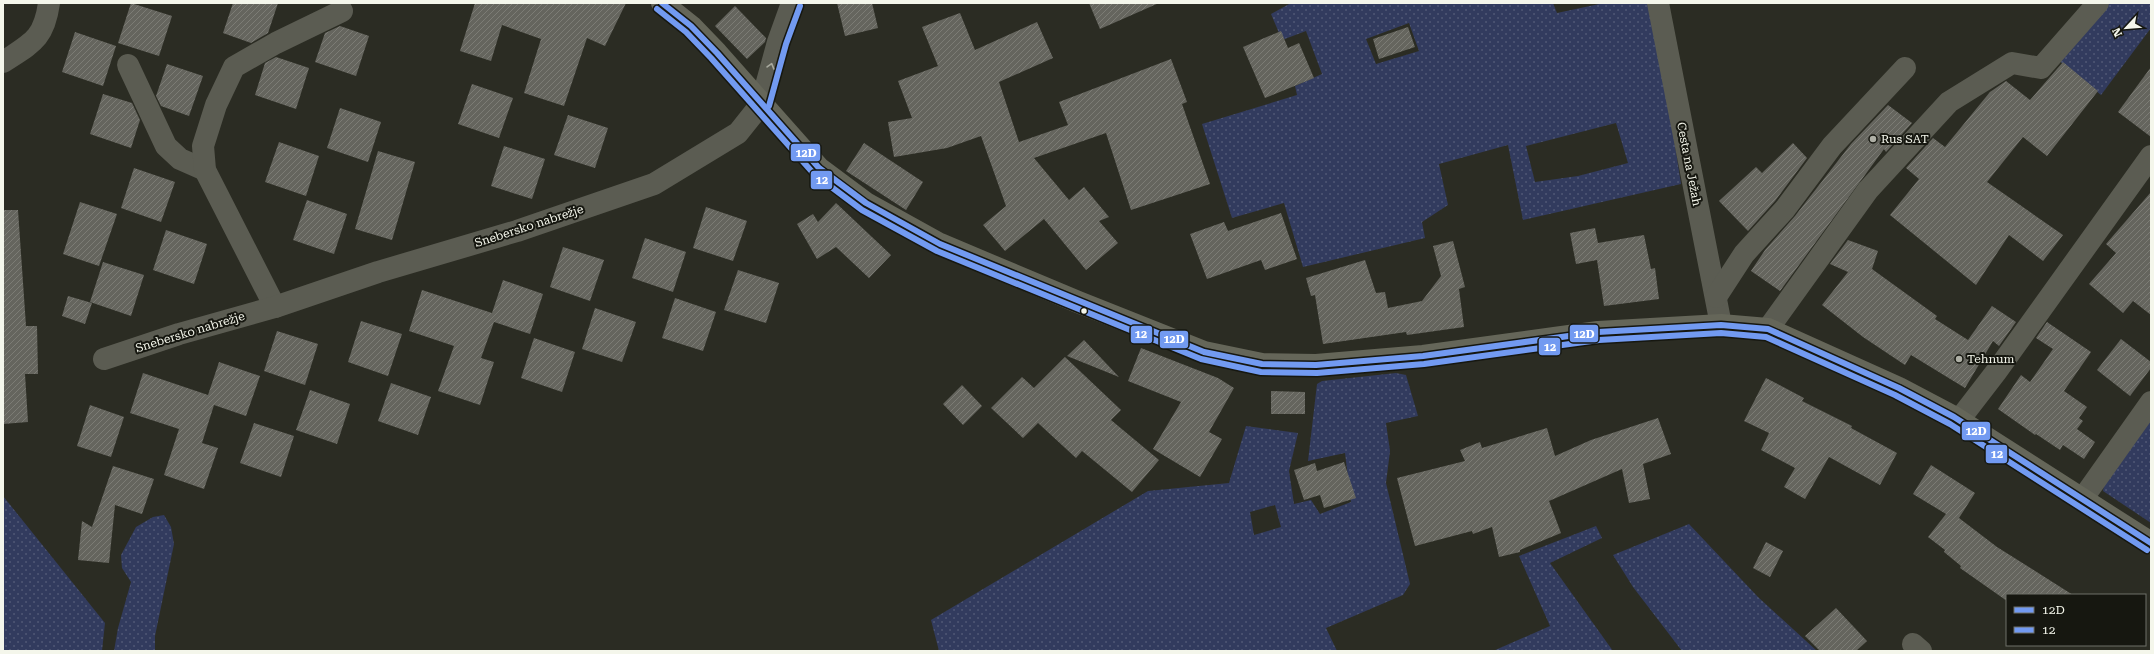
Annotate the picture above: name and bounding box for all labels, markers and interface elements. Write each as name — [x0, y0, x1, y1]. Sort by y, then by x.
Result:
north arrow — [2106, 8, 2146, 48]
text: N — [2110, 25, 2125, 39]
one-way arrow — [766, 63, 775, 70]
street label: Cesta na Ježah — [1674, 121, 1704, 207]
place label: Rus SAT — [1881, 132, 1929, 146]
marker: Rus SAT — [1868, 134, 1878, 144]
line badge: 12D — [790, 143, 821, 162]
text: 12D — [795, 147, 817, 160]
line badge: 12 — [810, 170, 833, 190]
text: 12 — [816, 174, 828, 187]
street label: Snebersko nabrežje — [473, 202, 586, 250]
unlabelled marker — [1079, 306, 1089, 316]
street label: Snebersko nabrežje — [134, 309, 247, 355]
line badge: 12D — [1569, 324, 1599, 343]
line badge: 12 — [1130, 325, 1153, 344]
text: 12 — [1135, 328, 1147, 341]
text: 12D — [1573, 328, 1595, 341]
line badge: 12D — [1159, 330, 1189, 349]
text: 12D — [1163, 333, 1185, 346]
line badge: 12 — [1538, 337, 1561, 356]
text: 12 — [1544, 341, 1556, 354]
place label: Tehnum — [1967, 352, 2015, 366]
marker: Tehnum — [1954, 354, 1964, 364]
line badge: 12D — [1961, 421, 1991, 441]
text: 12D — [1965, 425, 1987, 438]
line badge: 12 — [1985, 444, 2008, 464]
text: 12 — [1991, 448, 2003, 461]
legend — [2006, 594, 2146, 646]
text: 12D — [2042, 603, 2065, 617]
text: 12 — [2042, 623, 2056, 637]

